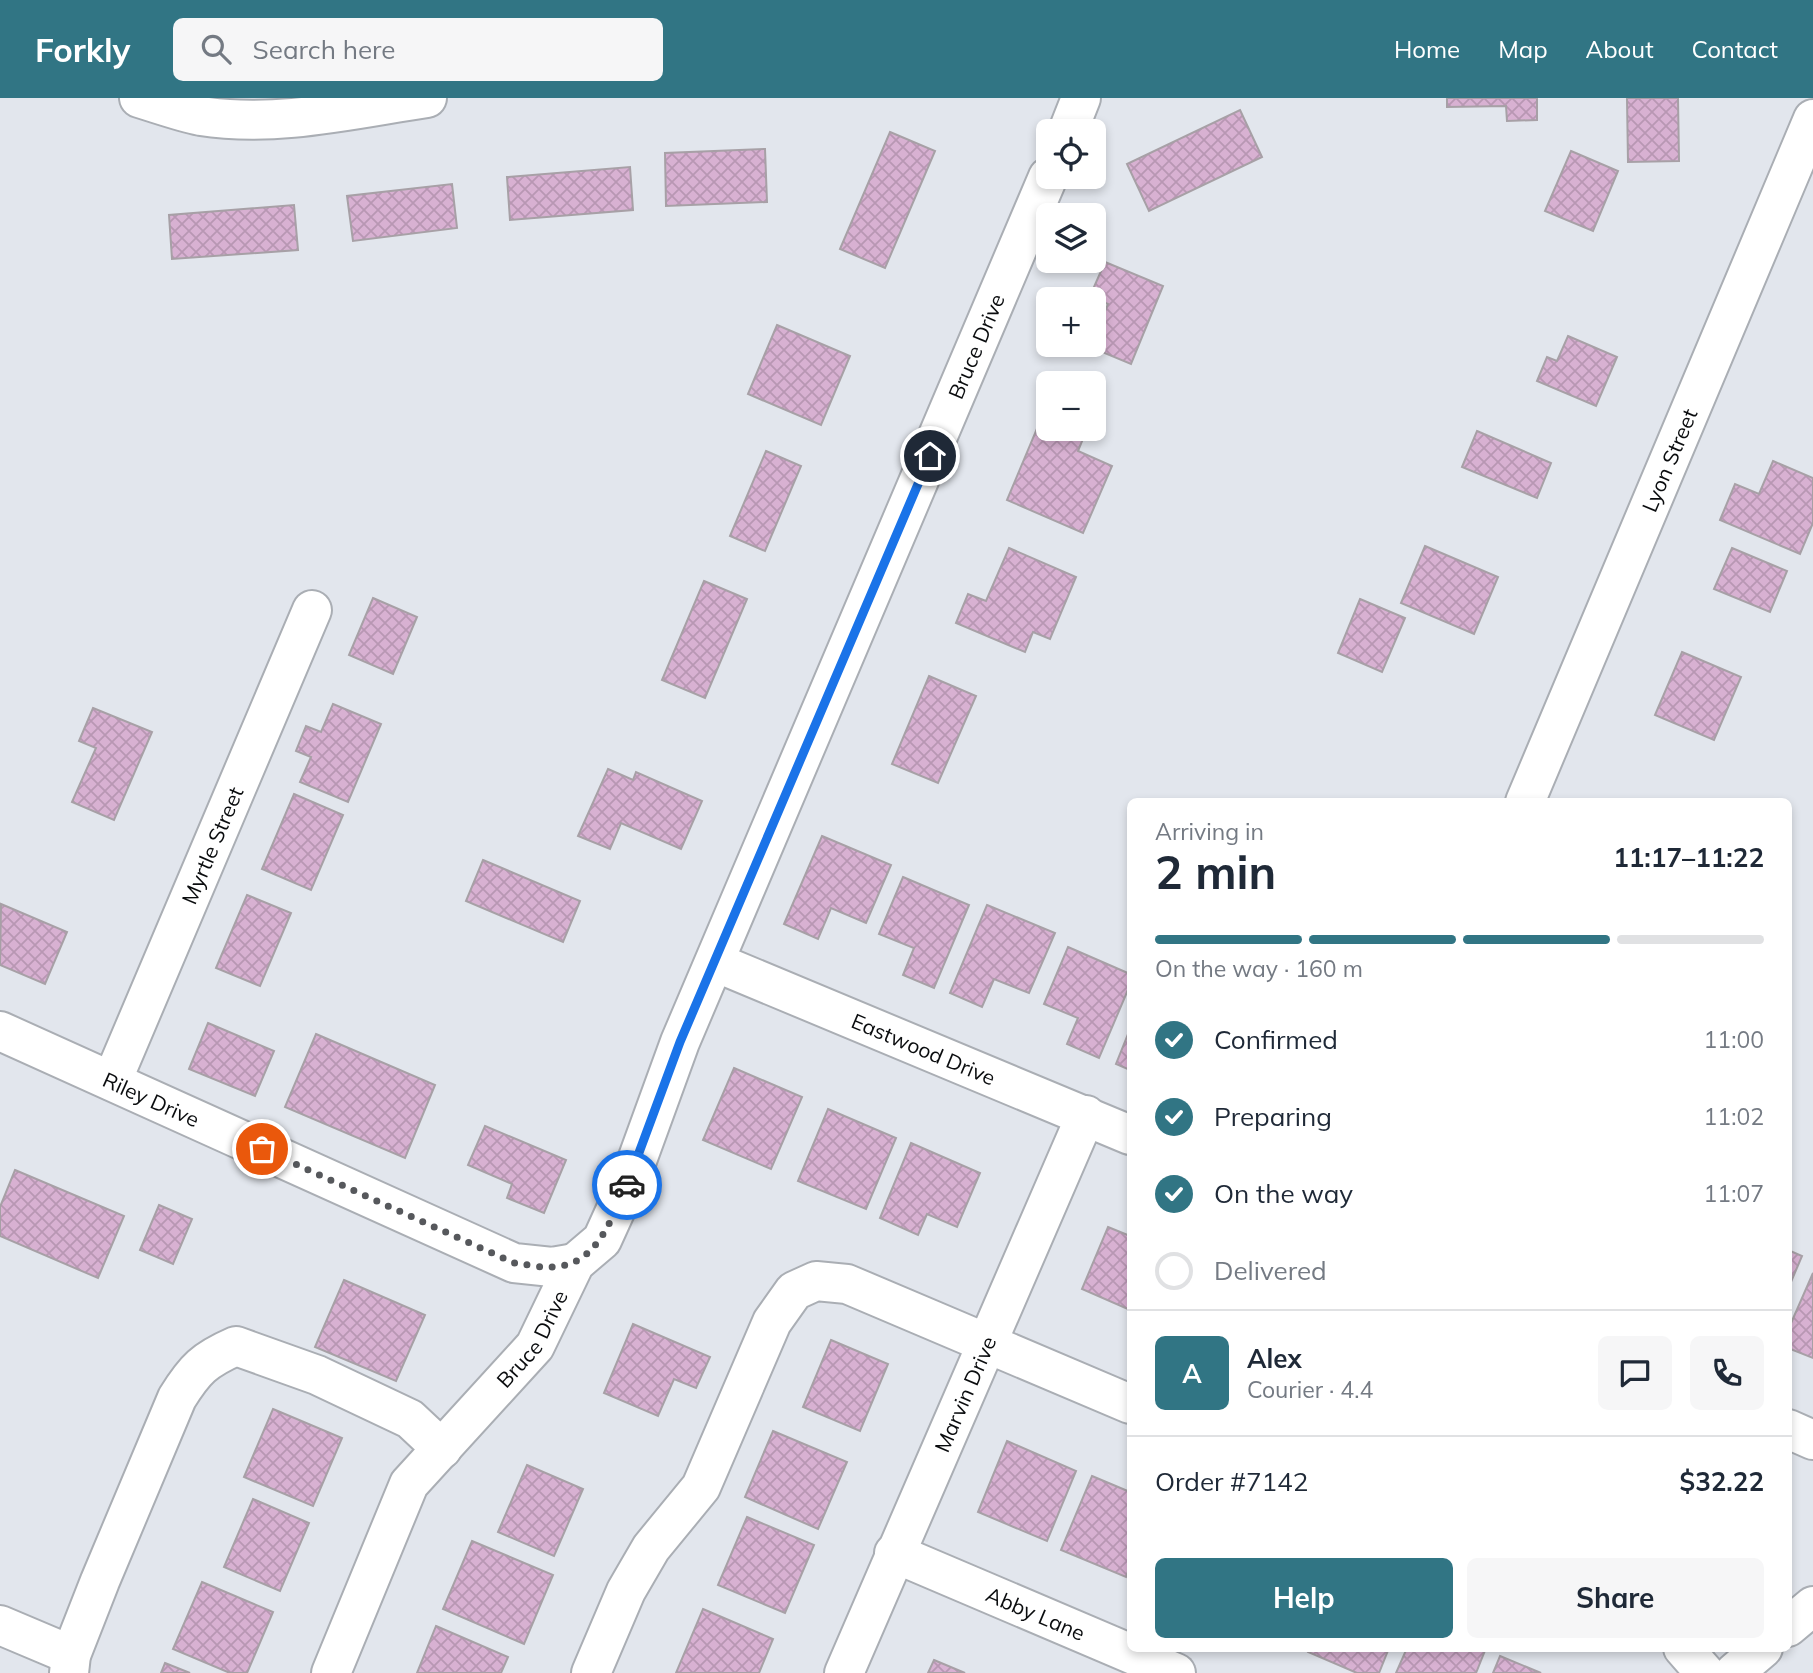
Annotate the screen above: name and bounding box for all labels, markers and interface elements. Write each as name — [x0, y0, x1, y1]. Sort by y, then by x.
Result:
search box — [173, 18, 663, 81]
text: Forkly — [35, 29, 131, 70]
icon: search — [197, 30, 235, 68]
text: Search here — [253, 33, 395, 66]
text: Home — [1394, 34, 1460, 64]
text: Map — [1498, 34, 1548, 64]
text: About — [1586, 34, 1654, 64]
text: Contact — [1692, 34, 1778, 64]
map controls — [1036, 119, 1106, 441]
button: locate — [1036, 119, 1106, 189]
button: layers — [1036, 203, 1106, 273]
button: + — [1036, 287, 1106, 357]
street label: Bruce Drive — [942, 290, 1010, 403]
button: − — [1036, 371, 1106, 441]
street label: Lyon Street — [1636, 405, 1702, 516]
pin — [900, 426, 960, 486]
icon: home — [911, 437, 949, 475]
street label: Myrtle Street — [176, 783, 248, 908]
text: Arriving in — [1155, 817, 1264, 846]
text: 11:17–11:22 — [1613, 841, 1764, 874]
text: 2 min — [1155, 843, 1276, 901]
text: On the way · 160 m — [1155, 954, 1363, 983]
street label: Eastwood Drive — [848, 1007, 999, 1091]
icon: check — [1155, 1021, 1193, 1059]
text: Confirmed — [1214, 1023, 1338, 1056]
text: 11:00 — [1704, 1025, 1764, 1054]
street label: Riley Drive — [99, 1066, 204, 1132]
icon: check — [1155, 1098, 1193, 1136]
text: Preparing — [1214, 1100, 1332, 1133]
text: 11:02 — [1704, 1102, 1764, 1131]
pin — [232, 1119, 292, 1179]
icon: bag — [243, 1130, 281, 1168]
courier — [592, 1150, 662, 1220]
icon: car — [608, 1166, 646, 1204]
icon: check — [1155, 1175, 1193, 1213]
text: On the way — [1214, 1177, 1353, 1210]
text: 11:07 — [1704, 1179, 1764, 1208]
text: Delivered — [1214, 1254, 1327, 1287]
street label: Bruce Drive — [491, 1286, 573, 1393]
street label: Marvin Drive — [928, 1332, 1001, 1456]
button: chat — [1598, 1336, 1672, 1410]
button: phone — [1690, 1336, 1764, 1410]
text: Alex — [1247, 1342, 1302, 1375]
text: A — [1182, 1357, 1202, 1390]
text: Courier · 4.4 — [1247, 1375, 1373, 1404]
text: Order #7142 — [1155, 1465, 1308, 1498]
text: $32.22 — [1680, 1465, 1764, 1498]
button: Help — [1155, 1558, 1453, 1638]
button: Share — [1467, 1558, 1764, 1638]
street label: Abby Lane — [982, 1581, 1089, 1646]

